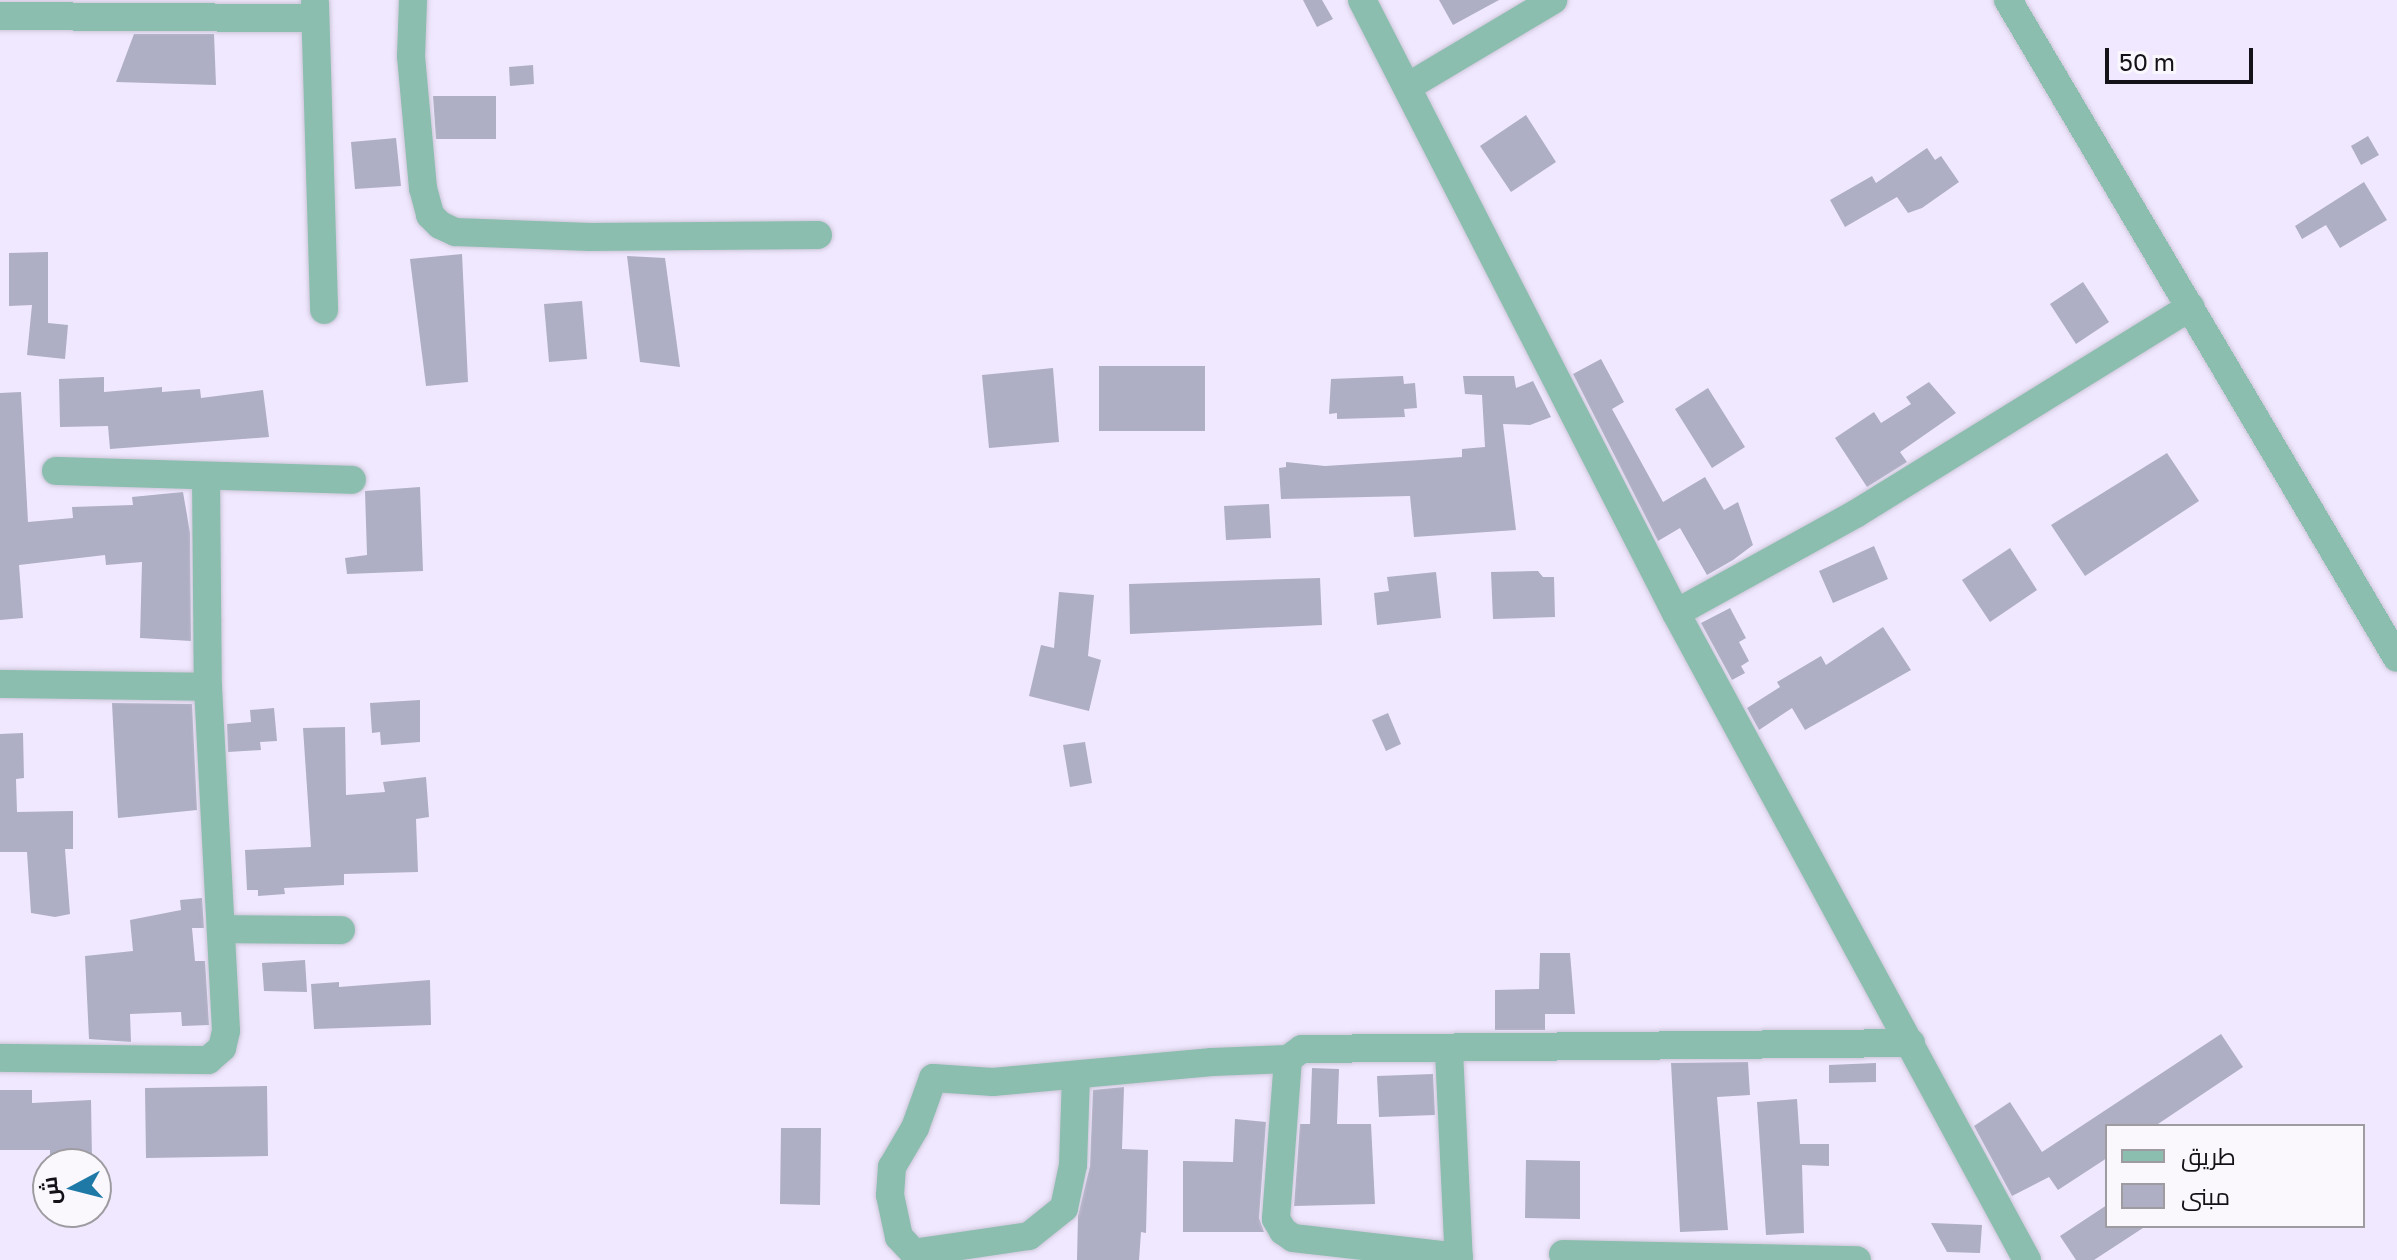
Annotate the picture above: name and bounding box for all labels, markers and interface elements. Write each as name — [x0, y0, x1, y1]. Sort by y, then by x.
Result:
scale bar — [2109, 32, 2257, 82]
text: 50 m — [2119, 47, 2175, 76]
legend — [2105, 1124, 2365, 1228]
text: طريق — [2181, 1141, 2236, 1170]
north arrow — [32, 1148, 112, 1228]
text: ش — [35, 1175, 65, 1206]
text: مبنى — [2181, 1181, 2230, 1210]

